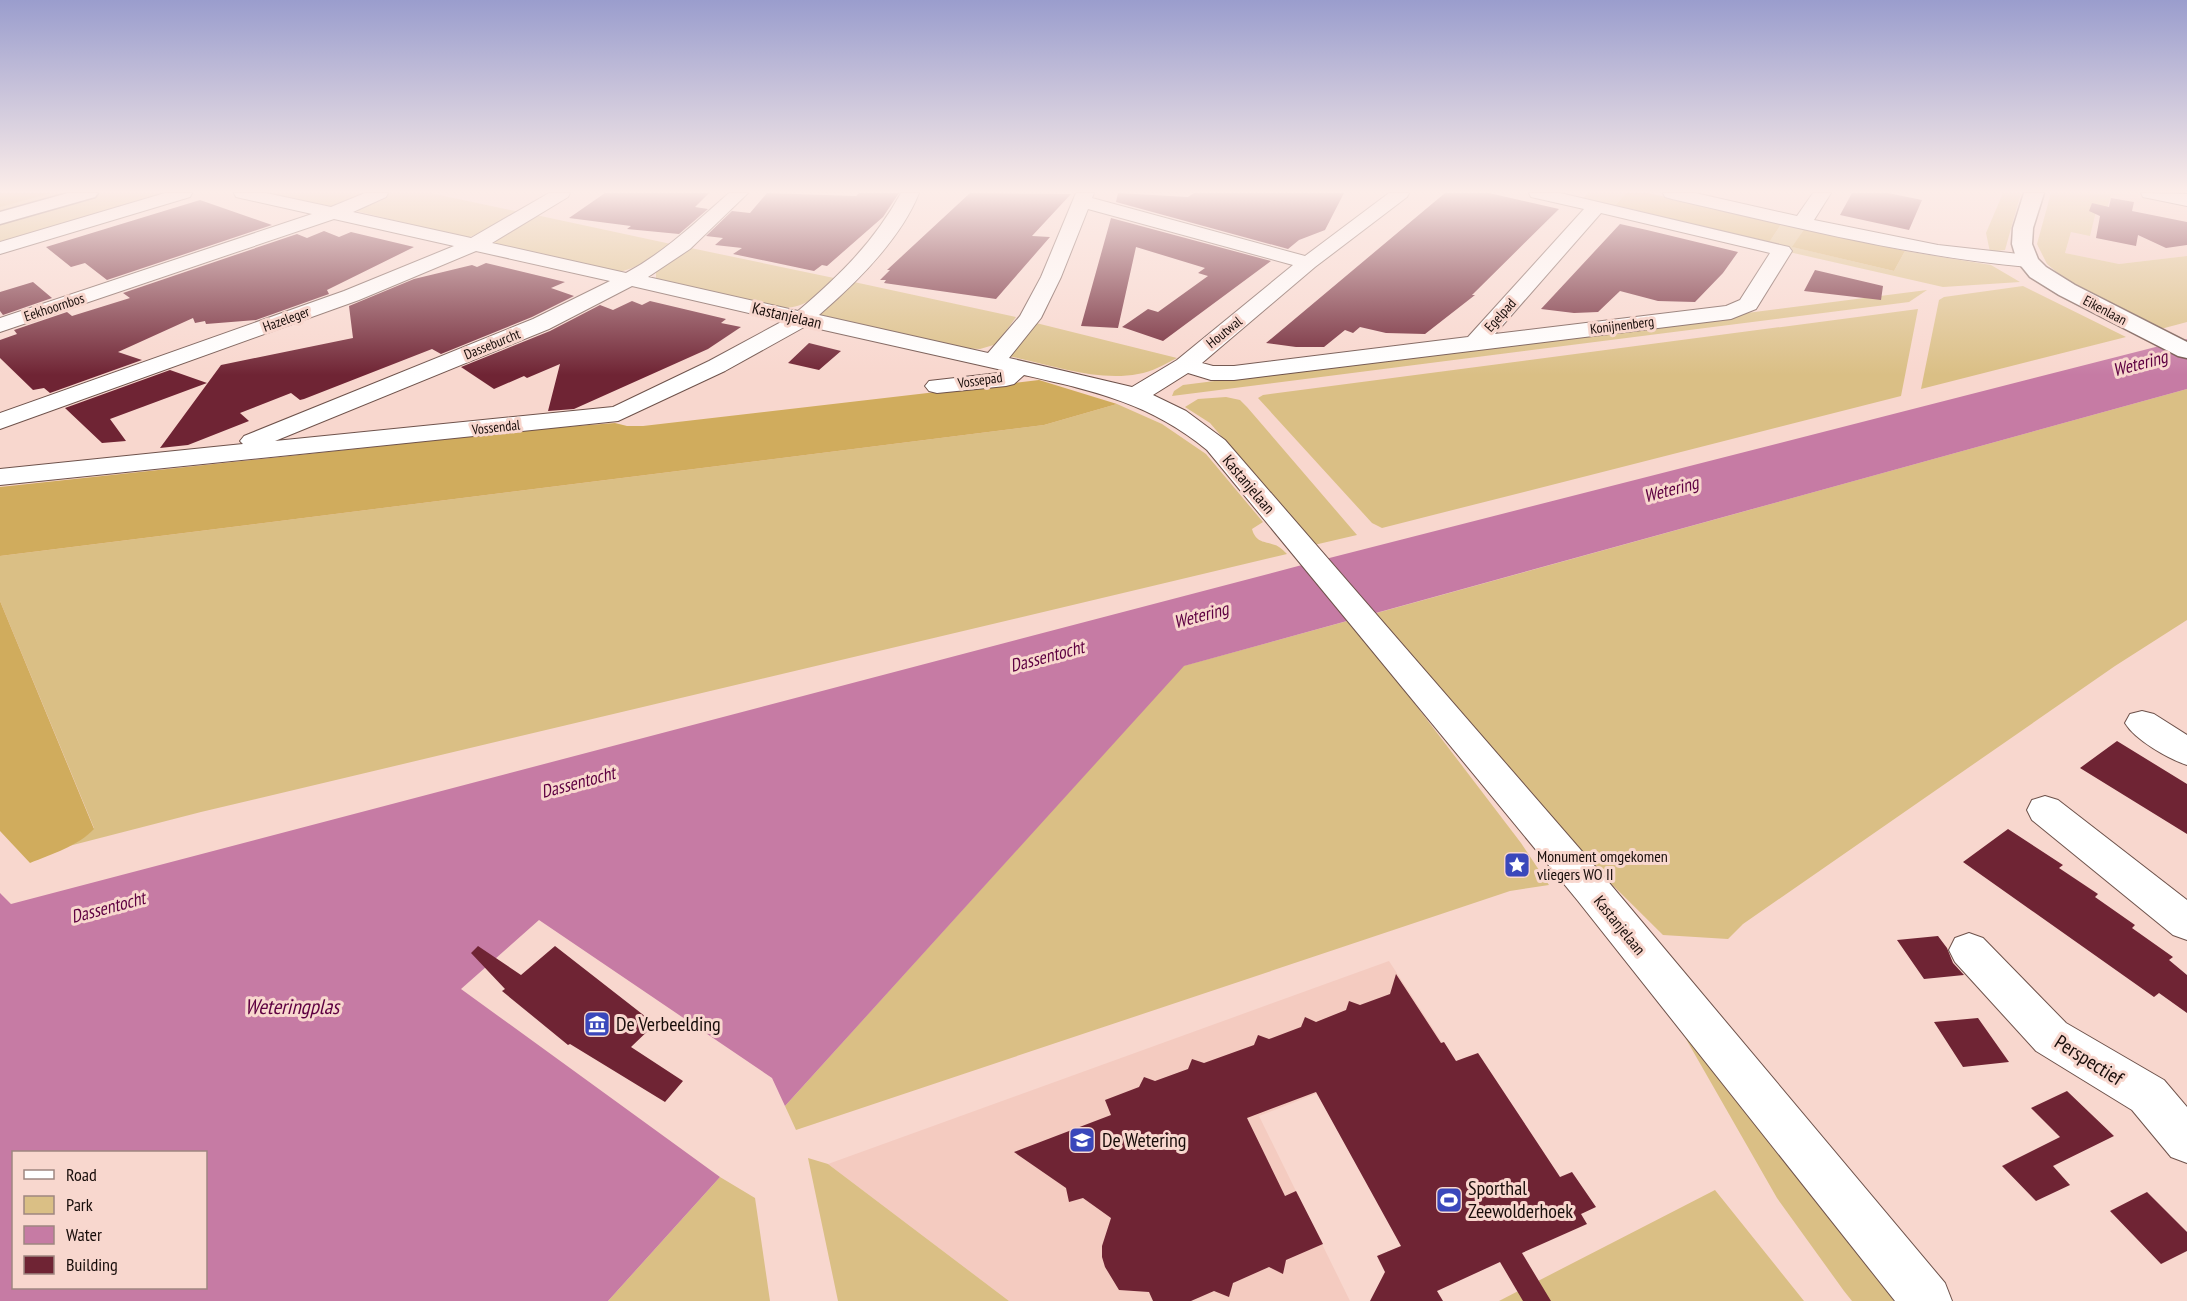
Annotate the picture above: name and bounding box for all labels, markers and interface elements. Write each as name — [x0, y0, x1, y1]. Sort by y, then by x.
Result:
street label: Eekhoornbos — [22, 289, 87, 325]
street label: Eikenlaan — [2080, 291, 2130, 329]
street label: Egelpad — [1480, 295, 1520, 335]
street label: Kastanjelaan — [750, 297, 824, 333]
street label: Hazeleger — [260, 302, 312, 336]
street label: Houtwal — [1203, 312, 1246, 352]
street label: Konijnenberg — [1589, 312, 1655, 338]
street label: Dasseburcht — [461, 325, 523, 363]
water label: Wetering — [2110, 344, 2171, 381]
street label: Vossepad — [956, 368, 1003, 392]
street label: Vossendal — [470, 415, 522, 439]
street label: Kastanjelaan — [1219, 450, 1279, 518]
water label: Wetering — [1641, 470, 1702, 507]
water label: Wetering — [1171, 596, 1232, 633]
water label: Dassentocht — [1007, 635, 1089, 677]
water label: Dassentocht — [538, 761, 620, 803]
place label: Monument omgekomen vliegers WO II — [1537, 846, 1668, 884]
place icon: Monument omgekomen vliegers WO II — [1502, 850, 1532, 880]
water label: Dassentocht — [68, 886, 150, 928]
street label: Kastanjelaan — [1590, 891, 1650, 959]
water label: Weteringplas — [245, 993, 341, 1020]
museum icon: De Verbeelding — [582, 1009, 612, 1039]
place label: De Verbeelding — [616, 1011, 721, 1037]
street label: Perspectief — [2050, 1029, 2129, 1092]
school or university icon: De Wetering — [1067, 1125, 1097, 1155]
place label: De Wetering — [1102, 1127, 1187, 1153]
legend — [12, 1151, 207, 1289]
text: Road — [66, 1163, 97, 1186]
place label: Sporthal Zeewolderhoek — [1468, 1175, 1573, 1224]
sports icon: Sporthal Zeewolderhoek — [1434, 1185, 1464, 1215]
text: Park — [66, 1193, 93, 1216]
text: Water — [66, 1223, 102, 1246]
text: Building — [66, 1253, 118, 1276]

